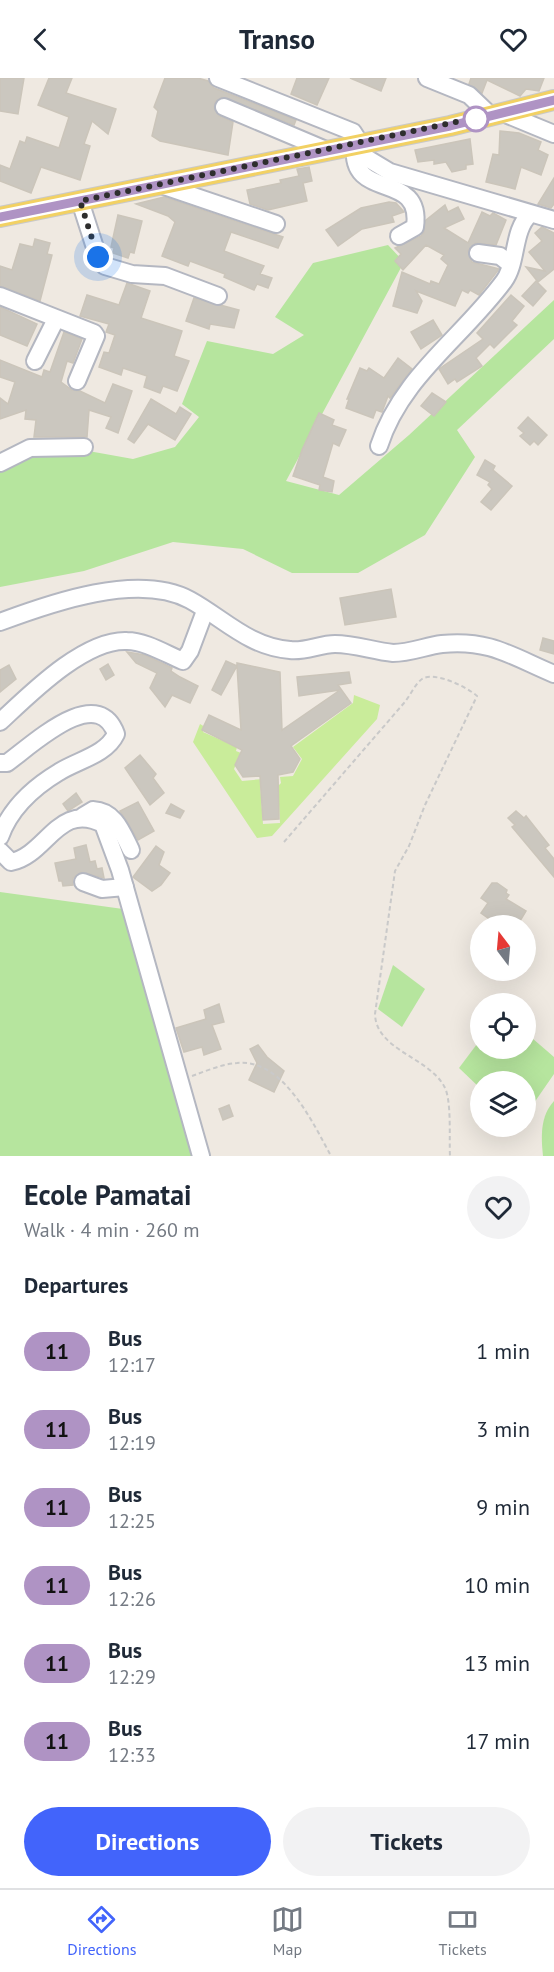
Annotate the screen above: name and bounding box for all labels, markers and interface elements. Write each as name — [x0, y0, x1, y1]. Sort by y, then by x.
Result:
text: Transo — [239, 22, 315, 56]
icon: back — [24, 23, 57, 56]
icon: heart — [497, 23, 530, 56]
unlabelled marker — [463, 106, 489, 132]
your location — [83, 242, 113, 272]
north arrow — [470, 915, 536, 981]
map controls — [470, 915, 536, 1137]
button: locate — [470, 993, 536, 1059]
button: layers — [470, 1071, 536, 1137]
text: Ecole Pamatai — [24, 1176, 192, 1213]
button: heart — [467, 1176, 530, 1239]
text: Walk · 4 min · 260 m — [24, 1217, 200, 1243]
text: Departures — [24, 1271, 128, 1299]
text: Bus — [108, 1324, 142, 1352]
text: 1 min — [476, 1337, 530, 1365]
text: 11 — [45, 1338, 69, 1365]
text: 12:17 — [108, 1352, 156, 1378]
text: Bus — [108, 1402, 142, 1430]
text: 3 min — [476, 1415, 530, 1443]
text: 11 — [45, 1416, 69, 1443]
text: 12:19 — [108, 1430, 156, 1456]
text: Bus — [108, 1480, 142, 1508]
text: 9 min — [476, 1493, 530, 1521]
text: 11 — [45, 1494, 69, 1521]
text: 12:25 — [108, 1508, 156, 1534]
text: Bus — [108, 1558, 142, 1586]
text: 10 min — [464, 1571, 530, 1599]
text: 11 — [45, 1572, 69, 1599]
text: 12:26 — [108, 1586, 156, 1612]
text: Bus — [108, 1636, 142, 1664]
text: 13 min — [464, 1649, 530, 1677]
text: 11 — [45, 1650, 69, 1677]
text: 12:29 — [108, 1664, 156, 1690]
text: Bus — [108, 1714, 142, 1742]
text: 17 min — [466, 1727, 530, 1755]
text: 11 — [45, 1728, 69, 1755]
text: 12:33 — [108, 1742, 156, 1768]
button: Directions — [24, 1807, 271, 1876]
button: Tickets — [283, 1807, 530, 1876]
tab: Directions — [67, 1903, 136, 1959]
tab: Map — [271, 1903, 304, 1959]
tab: Tickets — [439, 1903, 487, 1959]

